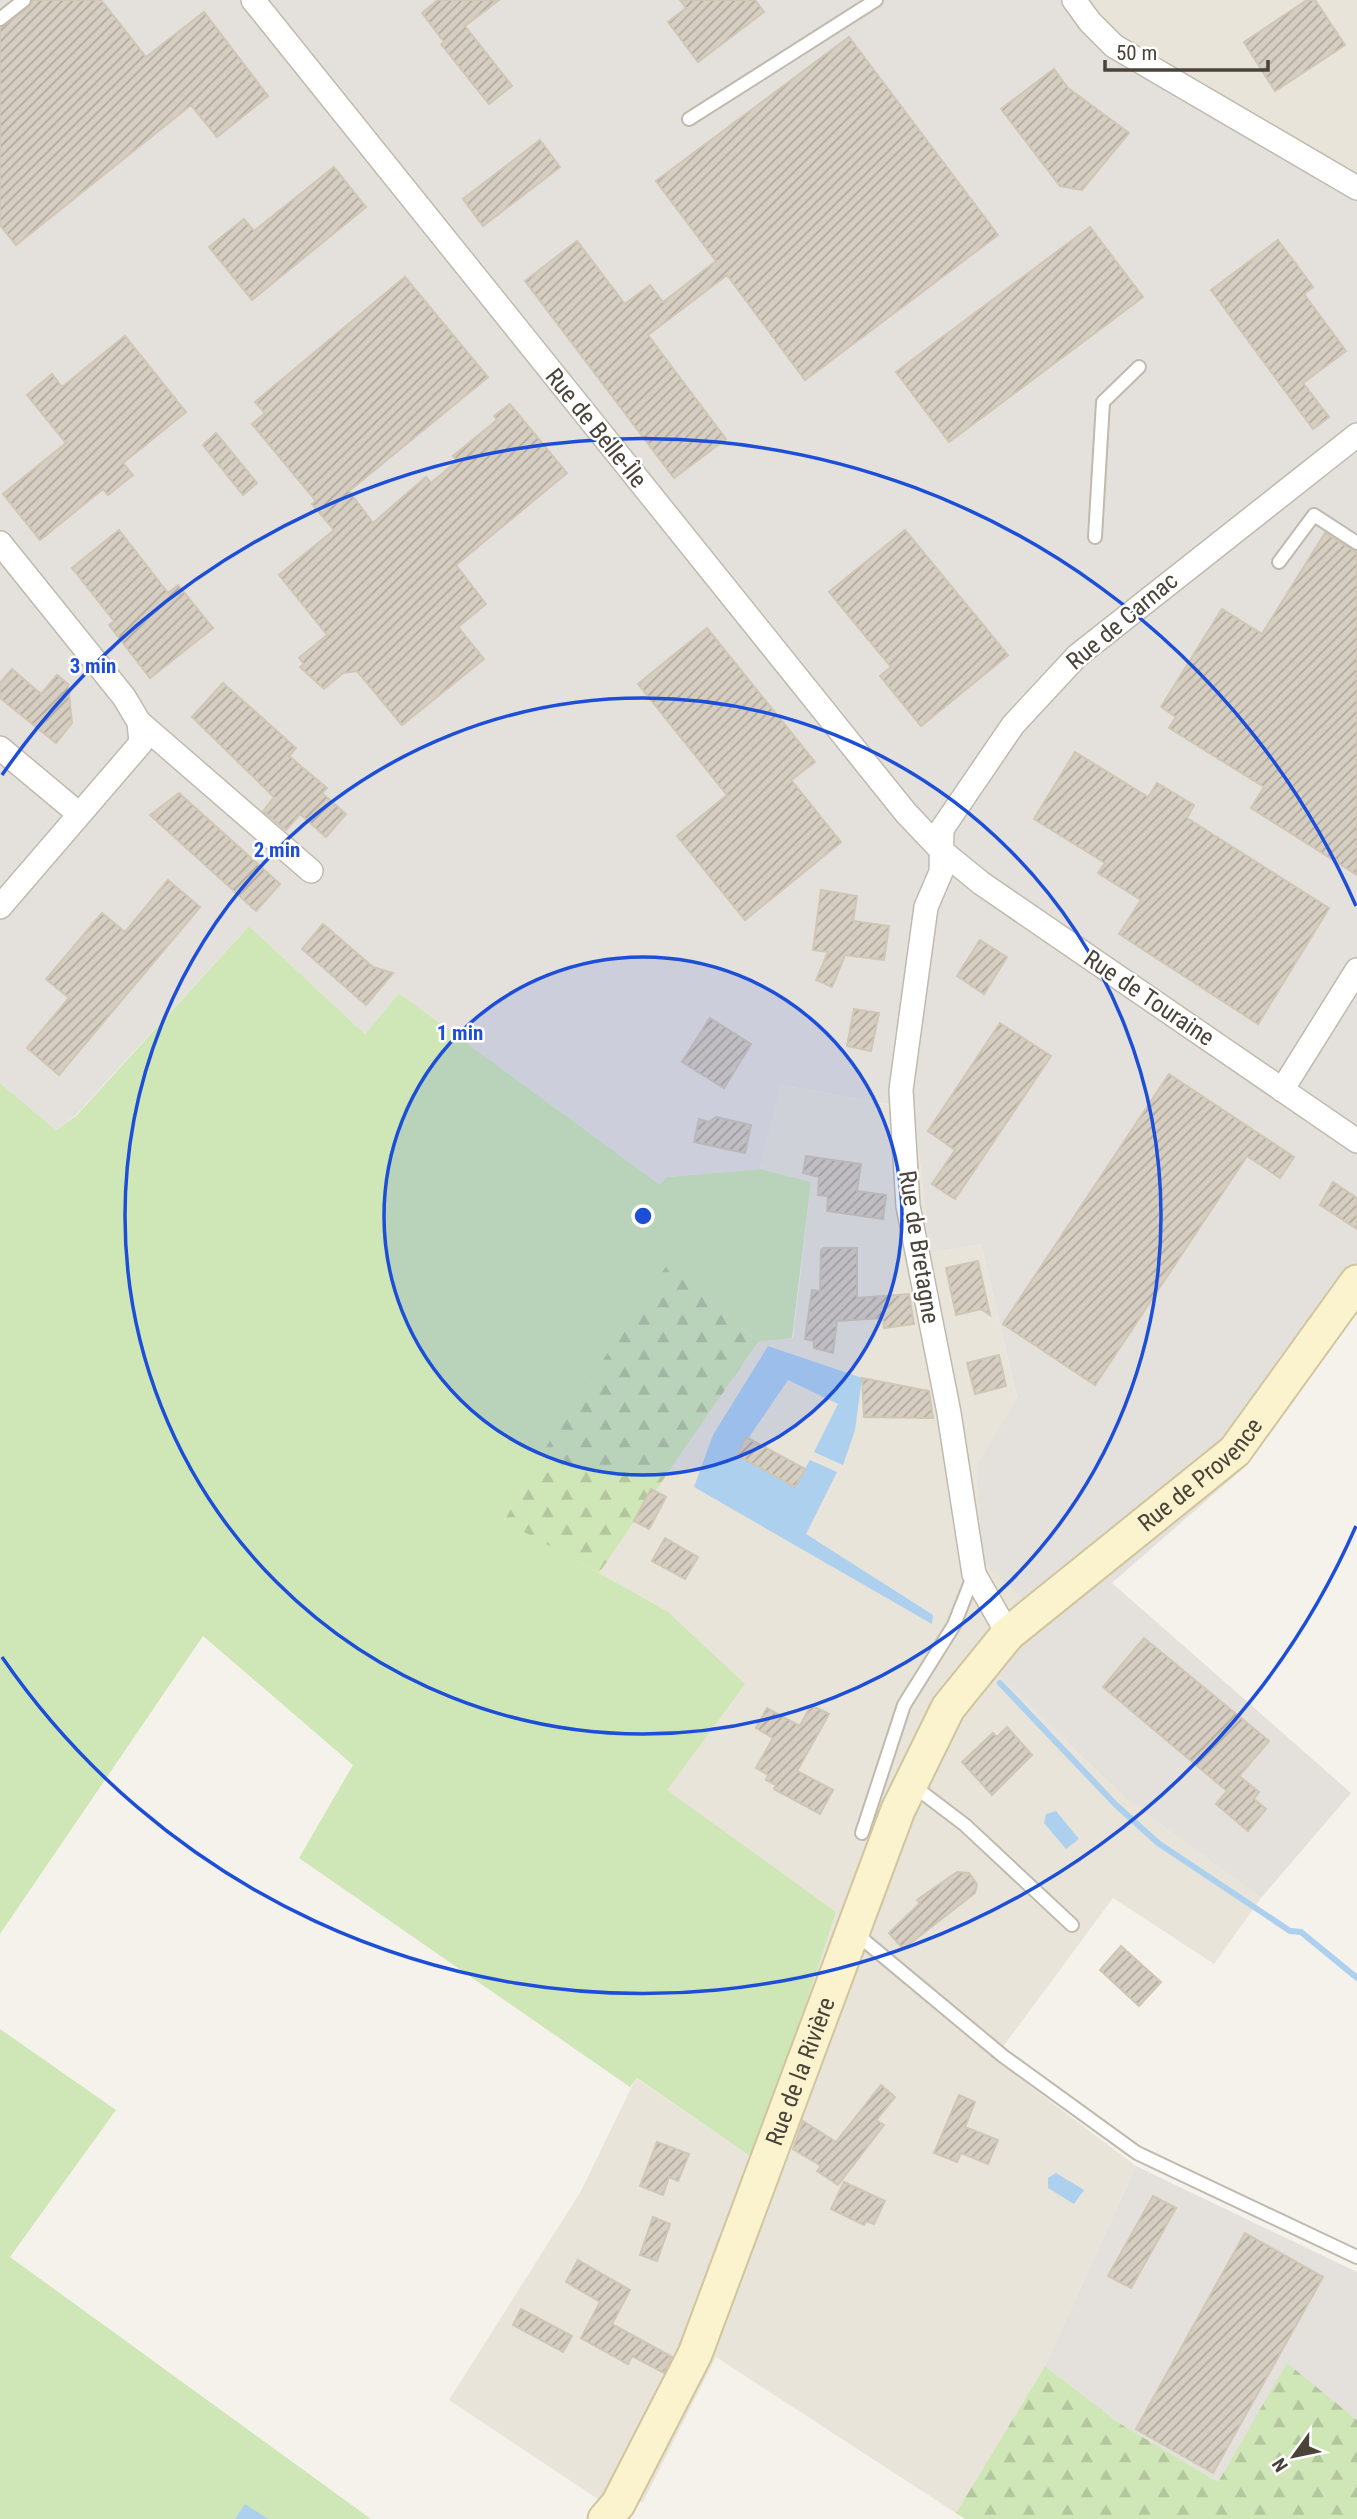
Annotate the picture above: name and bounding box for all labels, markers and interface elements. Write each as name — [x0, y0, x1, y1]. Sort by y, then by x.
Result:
scale bar — [1105, 28, 1268, 72]
text: 50 m — [1116, 41, 1157, 65]
street label: Rue de Belle-Île — [539, 363, 653, 493]
street label: Rue de Carnac — [1061, 566, 1183, 676]
text: 3 min — [70, 654, 116, 678]
text: 2 min — [254, 838, 300, 862]
street label: Rue de Touraine — [1079, 944, 1219, 1052]
text: 1 min — [437, 1021, 483, 1045]
street label: Rue de Bretagne — [893, 1169, 945, 1325]
centre of rings — [631, 1204, 655, 1228]
street label: Rue de Provence — [1133, 1413, 1268, 1537]
street label: Rue de la Rivière — [760, 1994, 841, 2149]
north arrow — [1259, 2421, 1329, 2491]
text: N — [1267, 2454, 1293, 2476]

